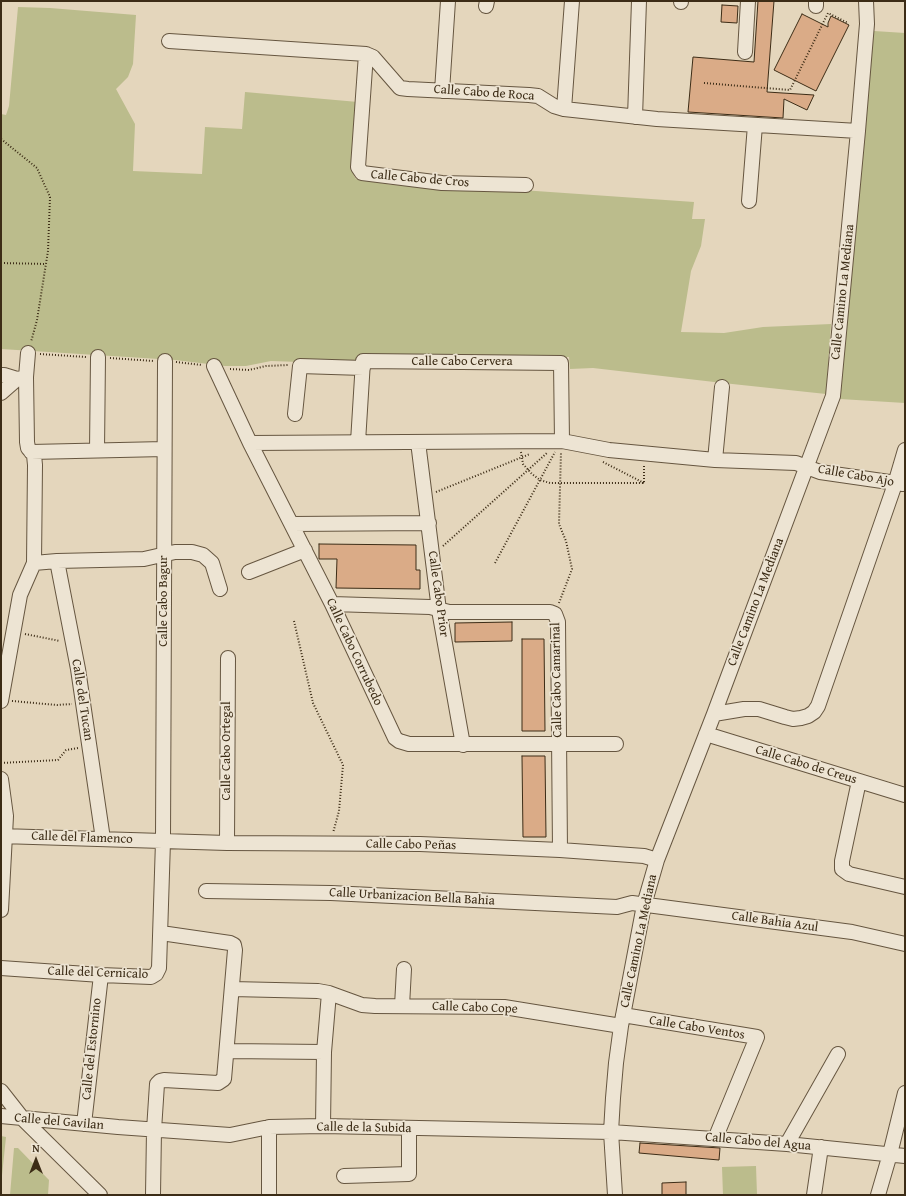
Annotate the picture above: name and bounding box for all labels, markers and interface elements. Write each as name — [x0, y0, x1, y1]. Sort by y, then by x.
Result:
street label: Calle Cabo de Roca — [433, 82, 535, 104]
street label: Calle Cabo de Cros — [370, 167, 470, 191]
street label: Calle Camino La Mediana — [828, 224, 858, 360]
street label: Calle Cabo Cervera — [411, 354, 513, 370]
street label: Calle Cabo Ajo — [817, 462, 895, 490]
street label: Calle Camino La Mediana — [724, 536, 788, 668]
street label: Calle Cabo Prior — [424, 550, 452, 638]
street label: Calle Cabo Bagur — [156, 555, 172, 647]
street label: Calle Cabo Corrubedo — [322, 596, 386, 708]
street label: Calle Cabo Camarinal — [548, 622, 566, 738]
street label: Calle del Tucan — [68, 658, 96, 742]
street label: Calle Cabo Ortegal — [219, 701, 235, 801]
street label: Calle Cabo de Creus — [753, 742, 859, 788]
street label: Calle del Flamenco — [31, 828, 133, 848]
street label: Calle Cabo Peñas — [366, 836, 456, 854]
street label: Calle Camino La Mediana — [617, 873, 661, 1009]
street label: Calle Urbanizacion Bella Bahia — [329, 885, 495, 909]
street label: Calle Bahia Azul — [731, 908, 819, 936]
street label: Calle del Cernicalo — [47, 963, 149, 983]
street label: Calle del Estornino — [79, 997, 105, 1101]
street label: Calle Cabo Cope — [432, 999, 518, 1017]
street label: Calle Cabo Ventos — [648, 1013, 746, 1043]
street label: Calle del Gavilan — [14, 1110, 104, 1134]
street label: Calle de la Subida — [316, 1119, 412, 1137]
street label: Calle Cabo del Agua — [705, 1130, 811, 1154]
north arrow — [16, 1140, 56, 1180]
text: N — [32, 1140, 40, 1156]

